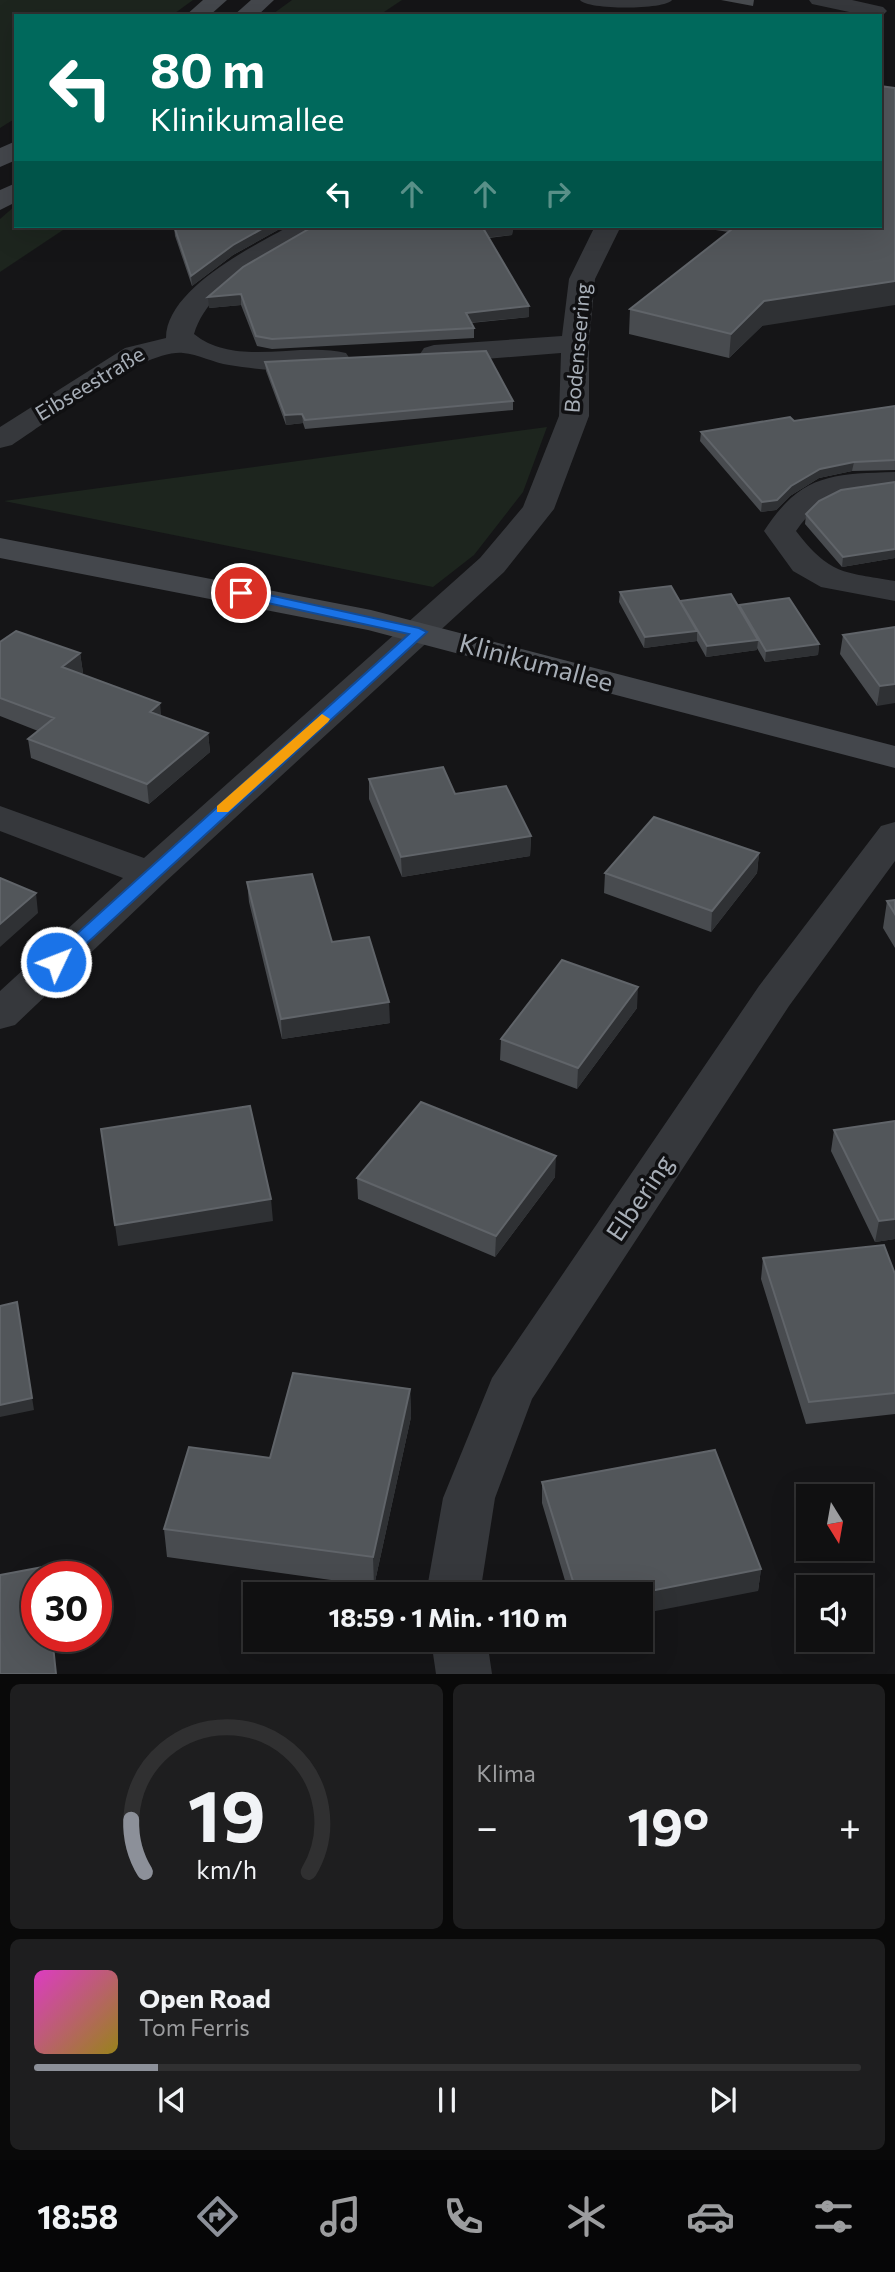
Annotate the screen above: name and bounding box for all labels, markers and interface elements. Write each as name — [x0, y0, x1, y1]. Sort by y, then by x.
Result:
text: 80 m — [150, 38, 265, 98]
icon: left — [35, 42, 126, 133]
text: Klinikumallee — [150, 98, 344, 138]
icon: left — [320, 175, 358, 213]
icon: ahead — [393, 175, 431, 213]
icon: ahead — [466, 175, 504, 213]
icon: right — [539, 175, 577, 213]
street label: Bodenseering — [558, 282, 595, 414]
street label: Eibseestraße — [30, 340, 148, 425]
pin — [211, 563, 271, 623]
icon: arrive — [222, 574, 260, 612]
street label: Klinikumallee — [456, 626, 617, 697]
position arrow — [19, 925, 93, 999]
street label: Elbering — [599, 1148, 679, 1246]
north arrow — [796, 1484, 873, 1561]
map controls — [796, 1484, 873, 1652]
speed limit sign: 30 — [21, 1561, 112, 1652]
button: sound — [796, 1575, 873, 1652]
text: 18:59 · 1 Min. · 110 m — [329, 1601, 567, 1632]
text: Klima — [477, 1759, 536, 1787]
text: 19 — [187, 1769, 265, 1858]
text: 19° — [628, 1793, 709, 1857]
text: − — [477, 1802, 498, 1849]
text: + — [839, 1802, 861, 1849]
text: km/h — [196, 1854, 257, 1884]
text: Open Road — [139, 1982, 271, 2013]
text: Tom Ferris — [139, 2013, 250, 2041]
icon: previous — [153, 2081, 191, 2119]
icon: pause — [428, 2081, 466, 2119]
icon: next — [704, 2081, 742, 2119]
icon: directions — [193, 2192, 242, 2241]
icon: music — [316, 2192, 365, 2241]
icon: phone — [439, 2192, 488, 2241]
icon: climate — [562, 2192, 611, 2241]
icon: car — [686, 2192, 735, 2241]
icon: filters — [809, 2192, 858, 2241]
text: 18:58 — [37, 2196, 118, 2236]

